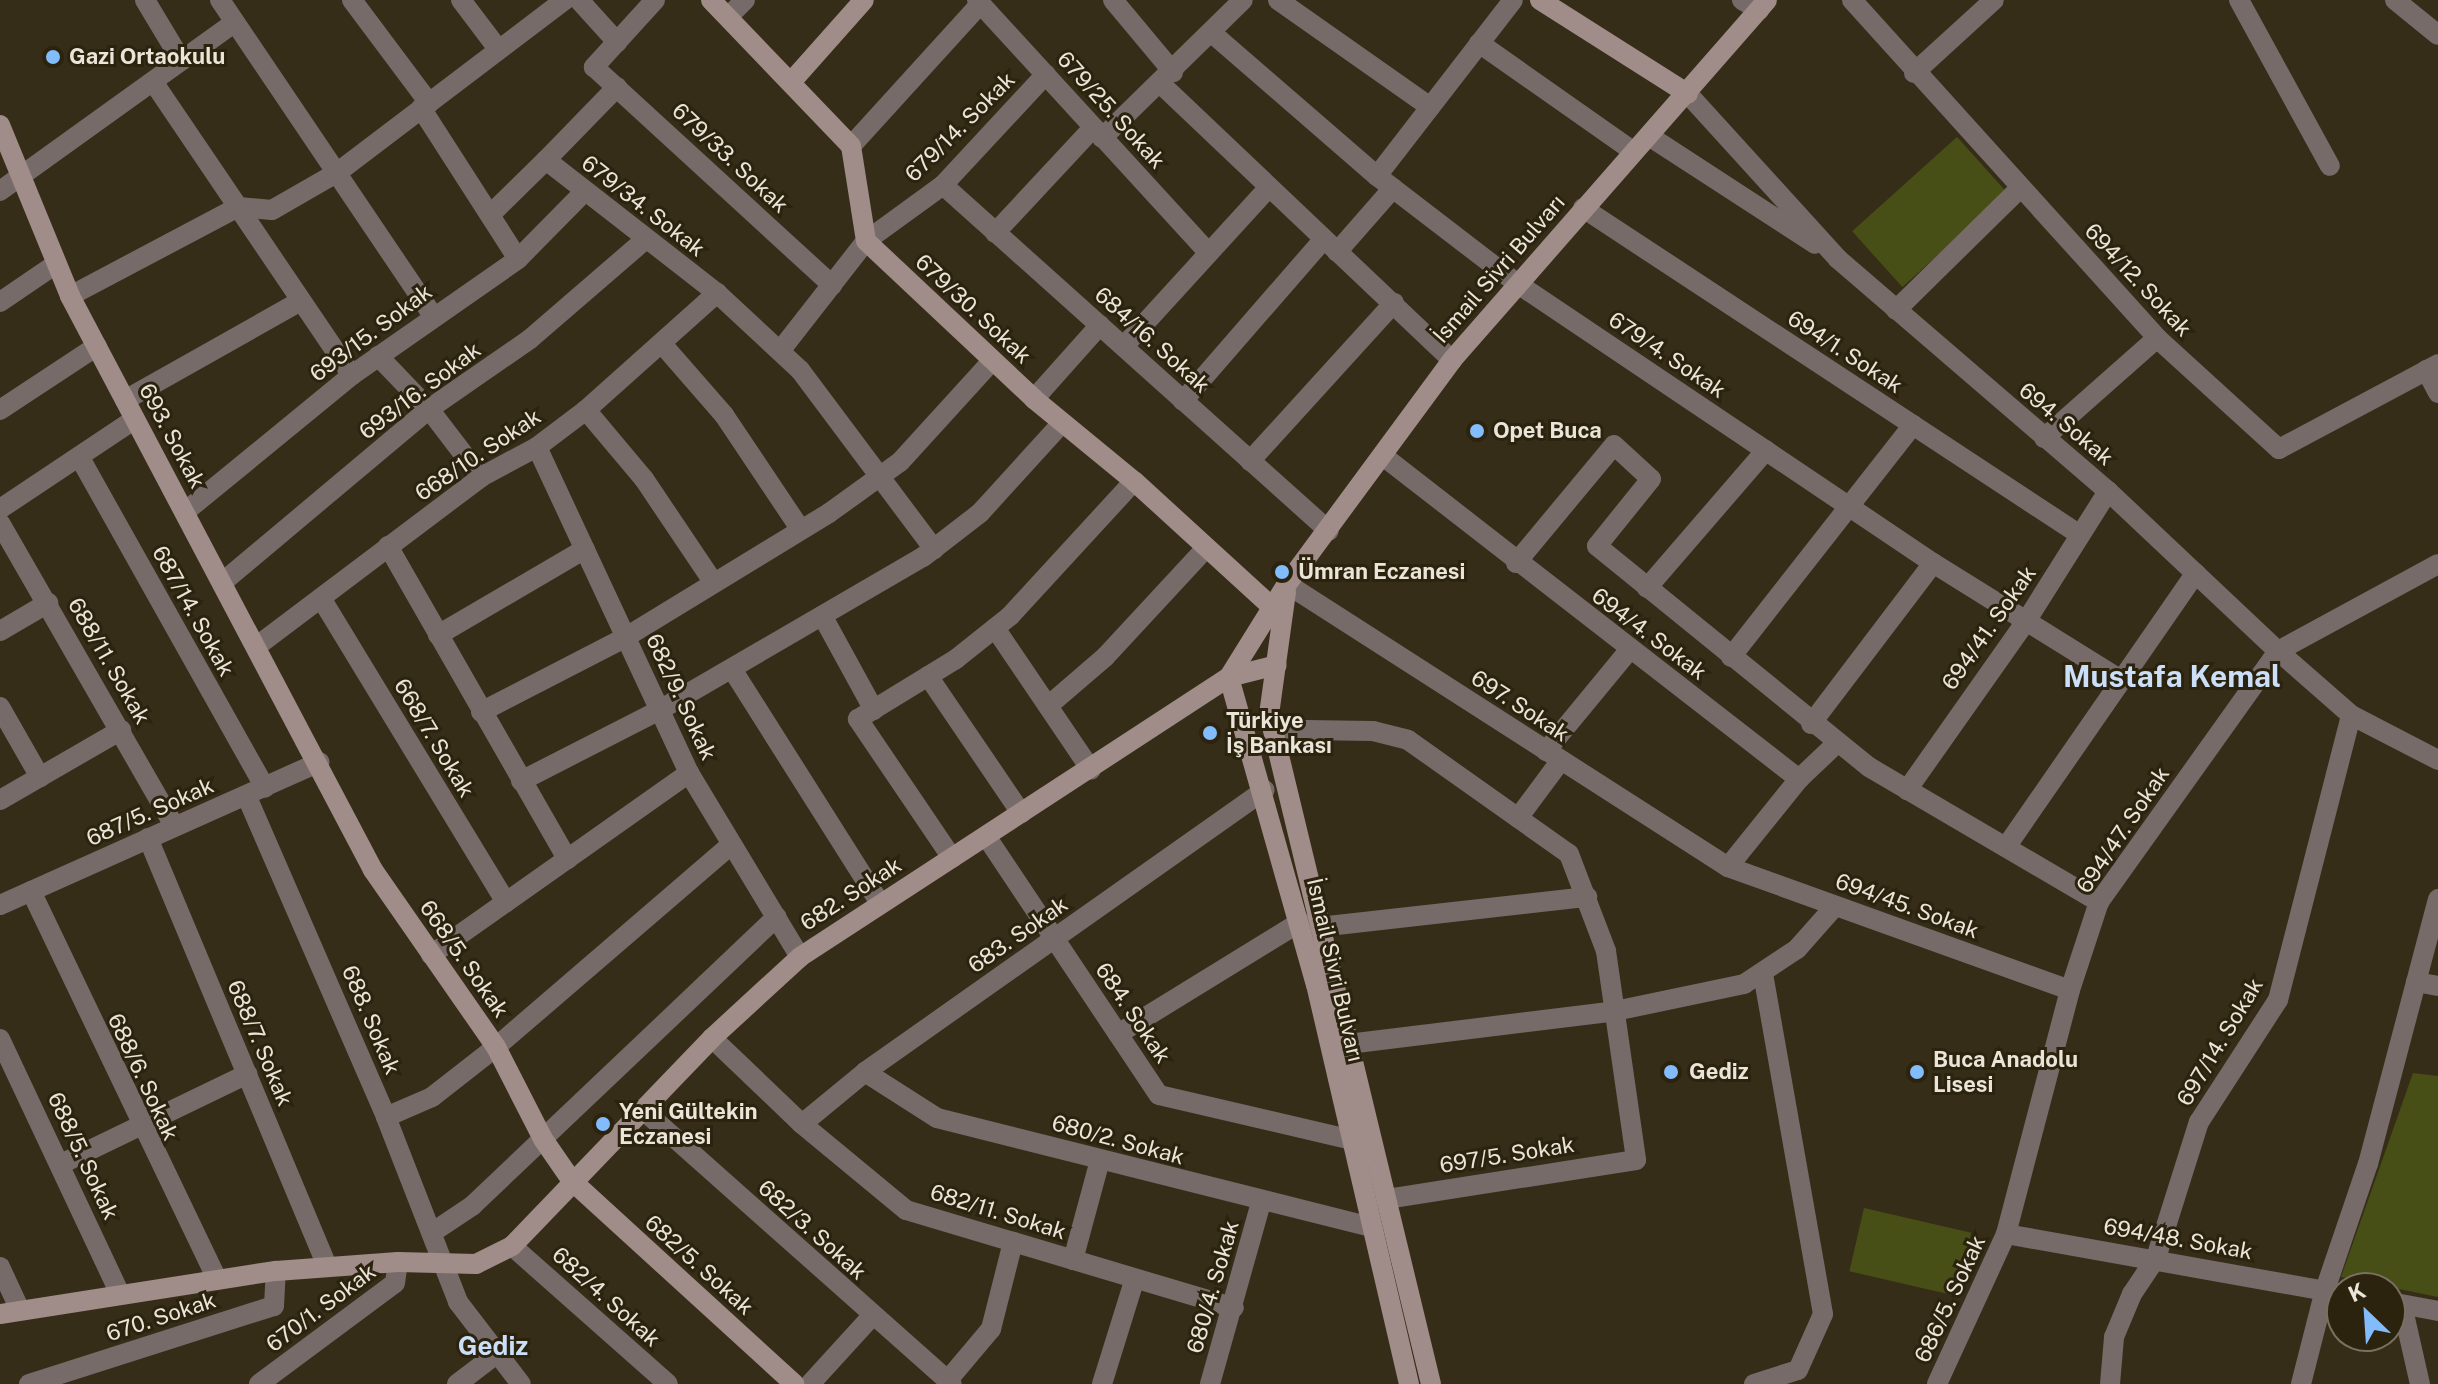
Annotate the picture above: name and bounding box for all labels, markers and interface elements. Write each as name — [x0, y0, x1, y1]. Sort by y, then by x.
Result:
place label: Gazi Ortaokulu — [69, 44, 225, 70]
street label: 679/25. Sokak — [1051, 46, 1171, 174]
marker: Gazi Ortaokulu — [44, 48, 62, 66]
street label: 679/14. Sokak — [900, 67, 1020, 187]
street label: 679/33. Sokak — [666, 97, 794, 219]
street label: 679/34. Sokak — [576, 150, 710, 262]
street label: İsmail Sivri Bulvarı — [1427, 190, 1571, 348]
street label: 694/12. Sokak — [2079, 218, 2197, 342]
street label: 679/30. Sokak — [910, 249, 1036, 369]
street label: 693/15. Sokak — [305, 279, 437, 387]
street label: 684/16. Sokak — [1089, 281, 1215, 399]
street label: 694/1. Sokak — [1783, 305, 1907, 399]
street label: 679/4. Sokak — [1603, 306, 1731, 404]
street label: 693/16. Sokak — [354, 337, 486, 445]
street label: 694. Sokak — [2013, 377, 2119, 471]
street label: 693. Sokak — [133, 379, 211, 493]
street label: 668/10. Sokak — [410, 403, 546, 507]
place label: Opet Buca — [1493, 418, 1602, 444]
marker: Opet Buca — [1468, 422, 1486, 440]
street label: 687/14. Sokak — [146, 541, 240, 681]
place label: Ümran Eczanesi — [1298, 559, 1465, 585]
street label: 694/41. Sokak — [1936, 561, 2042, 695]
marker: Ümran Eczanesi — [1273, 563, 1291, 581]
street label: 694/4. Sokak — [1586, 582, 1712, 686]
street label: 688/11. Sokak — [62, 593, 156, 729]
street label: 682/9. Sokak — [640, 630, 722, 764]
district label: Mustafa Kemal — [2063, 658, 2281, 694]
street label: 697. Sokak — [1466, 665, 1574, 747]
street label: 668/7. Sokak — [388, 674, 480, 802]
place label: Türkiye İş Bankası — [1226, 707, 1332, 758]
marker: Türkiye İş Bankası — [1201, 724, 1219, 742]
street label: 694/47. Sokak — [2071, 762, 2175, 898]
street label: 687/5. Sokak — [82, 772, 218, 852]
street label: 682. Sokak — [796, 852, 906, 936]
street label: 694/45. Sokak — [1832, 868, 1982, 944]
street label: İsmail Sivri Bulvarı — [1301, 876, 1369, 1064]
street label: 683. Sokak — [963, 891, 1073, 979]
street label: 668/5. Sokak — [414, 895, 514, 1023]
street label: 684. Sokak — [1090, 958, 1176, 1068]
street label: 688. Sokak — [336, 961, 406, 1079]
street label: 697/14. Sokak — [2171, 973, 2269, 1111]
street label: 688/7. Sokak — [222, 976, 298, 1110]
street label: 688/6. Sokak — [102, 1009, 184, 1145]
place label: Buca Anadolu Lisesi — [1933, 1046, 2078, 1098]
place label: Gediz — [1689, 1059, 1749, 1085]
marker: Gediz — [1660, 1061, 1682, 1083]
marker: Buca Anadolu Lisesi — [1908, 1063, 1926, 1081]
street label: 688/5. Sokak — [42, 1088, 124, 1224]
place label: Yeni Gültekin Eczanesi — [619, 1098, 758, 1150]
street label: 680/2. Sokak — [1049, 1110, 1187, 1170]
marker: Yeni Gültekin Eczanesi — [594, 1115, 612, 1133]
street label: 697/5. Sokak — [1438, 1131, 1576, 1179]
street label: 682/3. Sokak — [752, 1175, 872, 1285]
street label: 682/11. Sokak — [927, 1179, 1069, 1245]
street label: 682/5. Sokak — [639, 1209, 759, 1321]
street label: 694/48. Sokak — [2101, 1213, 2255, 1265]
street label: 680/4. Sokak — [1181, 1218, 1245, 1356]
street label: 686/5. Sokak — [1909, 1231, 1991, 1367]
street label: 682/4. Sokak — [546, 1242, 666, 1352]
street label: 670/1. Sokak — [261, 1258, 381, 1358]
north arrow — [2326, 1272, 2406, 1352]
text: K — [2344, 1277, 2369, 1307]
street label: 670. Sokak — [103, 1287, 219, 1347]
district label: Gediz — [458, 1330, 528, 1362]

